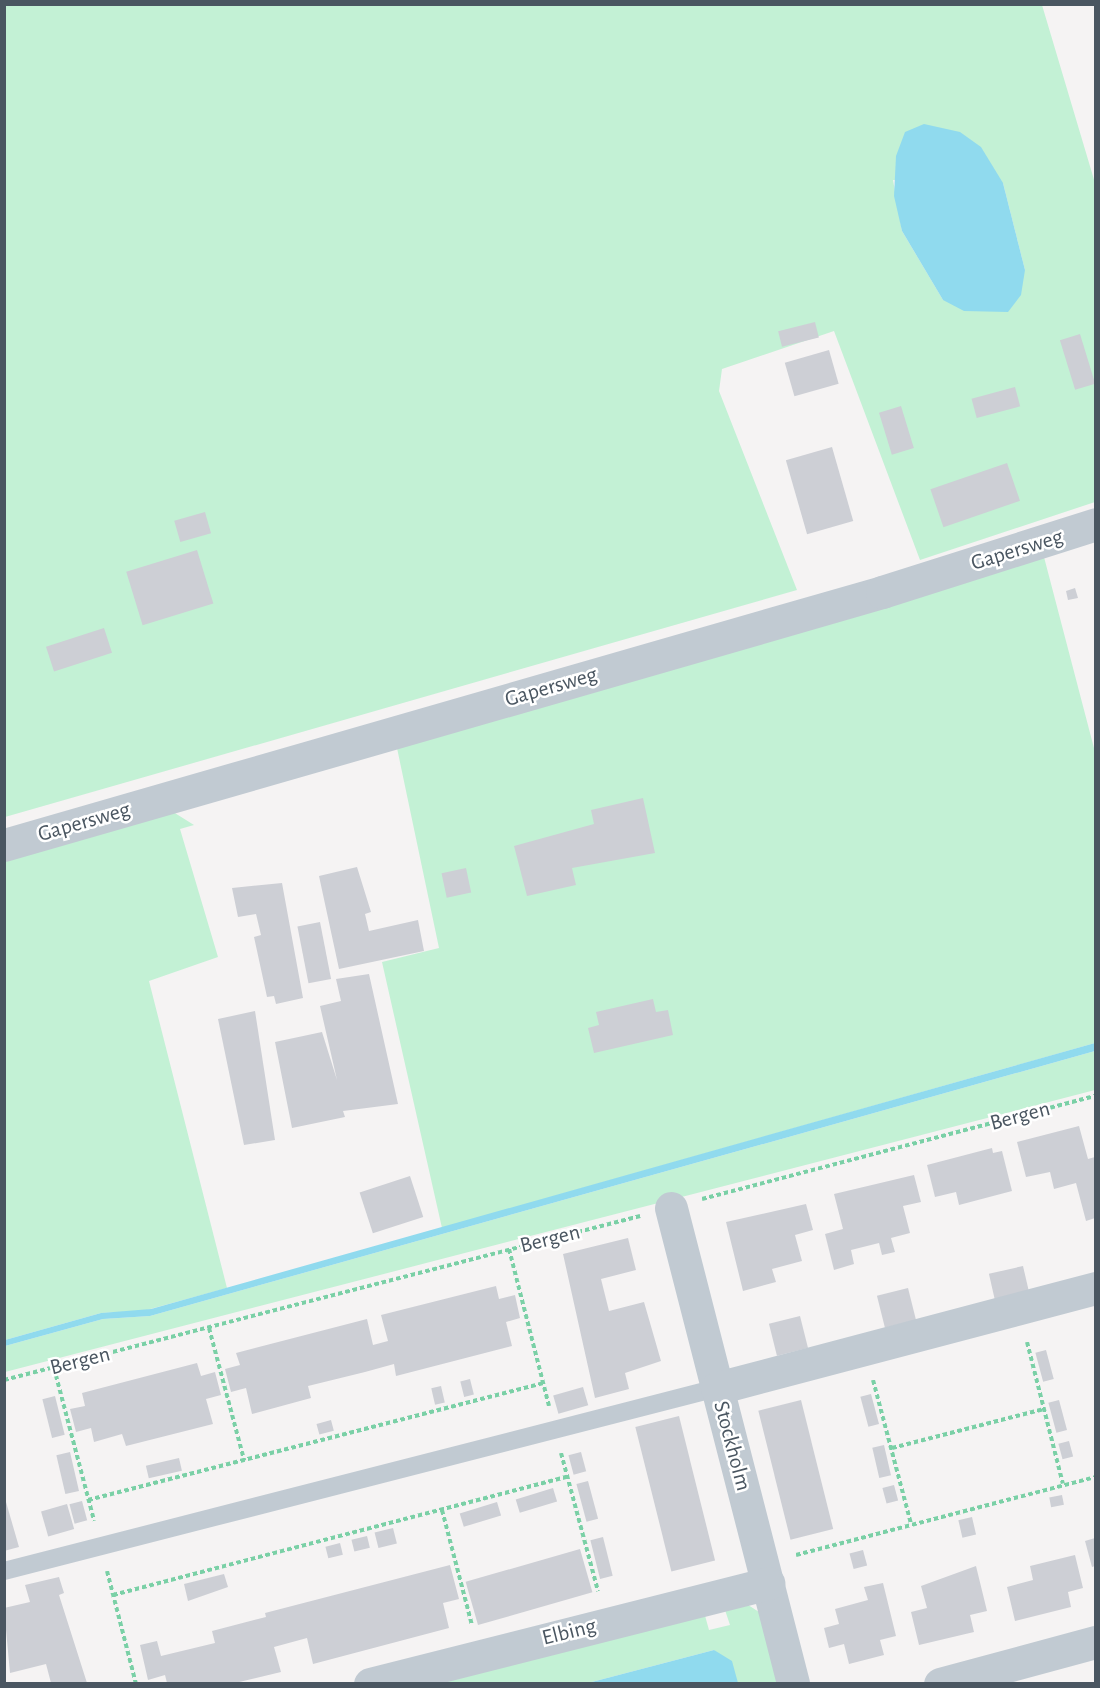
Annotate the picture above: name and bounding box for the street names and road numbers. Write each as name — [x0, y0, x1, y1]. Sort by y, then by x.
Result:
street label: Gapersweg — [968, 524, 1066, 576]
street label: Gapersweg — [502, 661, 600, 713]
street label: Gapersweg — [35, 796, 133, 848]
street label: Bergen — [987, 1095, 1053, 1137]
street label: Bergen — [517, 1219, 583, 1259]
street label: Bergen — [47, 1341, 113, 1381]
street label: Stockholm — [707, 1398, 757, 1494]
street label: Elbing — [539, 1613, 599, 1651]

